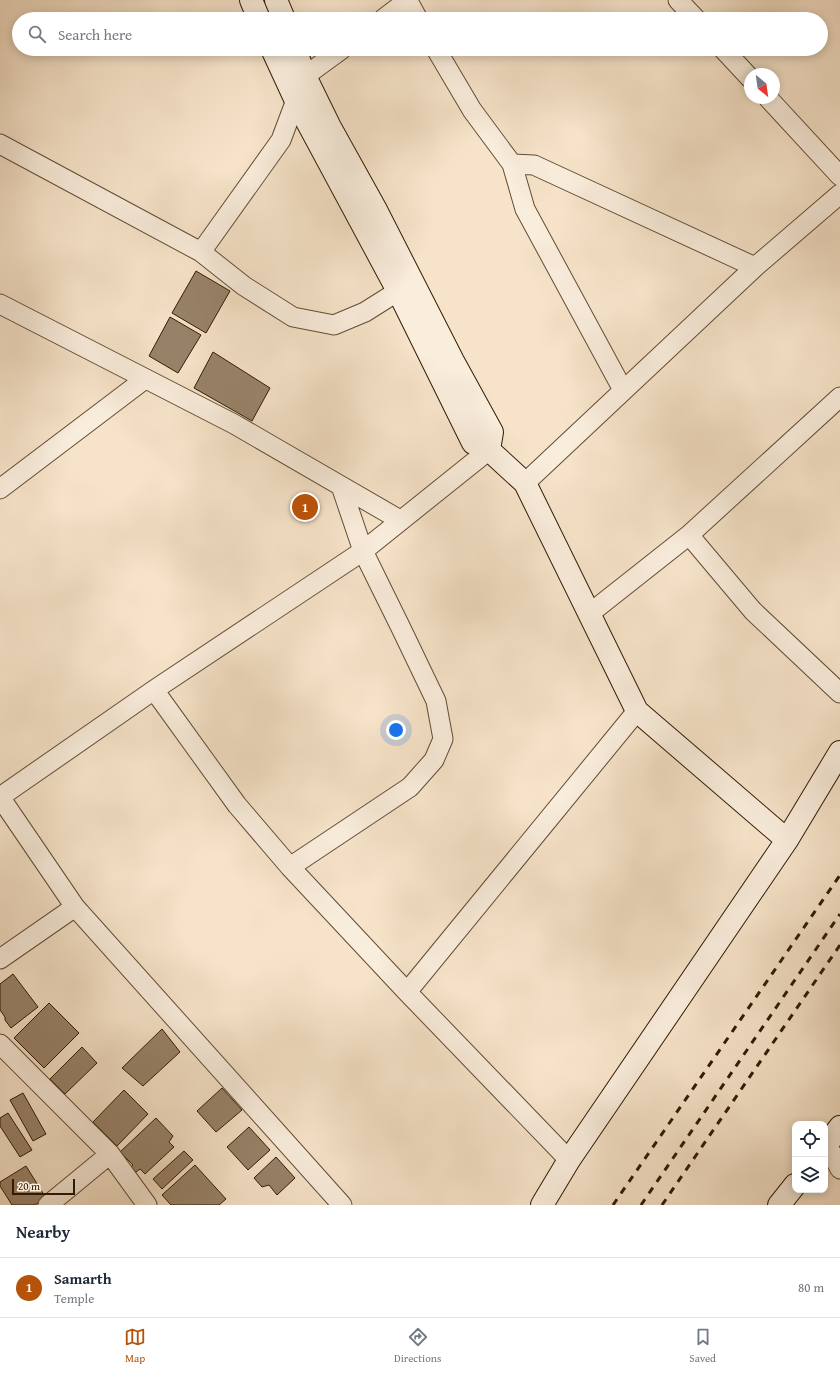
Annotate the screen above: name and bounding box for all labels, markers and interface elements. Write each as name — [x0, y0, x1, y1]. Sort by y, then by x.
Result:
search box — [12, 12, 828, 56]
icon: search — [26, 23, 48, 45]
text: Search here — [58, 24, 132, 45]
north arrow — [744, 68, 780, 104]
pin: 1 — [292, 492, 318, 522]
your location — [386, 720, 406, 740]
map controls — [792, 1121, 828, 1193]
button: locate — [792, 1121, 828, 1157]
button: layers — [792, 1157, 828, 1193]
scale bar — [12, 1177, 75, 1196]
text: 20 m — [18, 1178, 40, 1194]
text: Nearby — [16, 1219, 70, 1244]
text: Samarth — [54, 1268, 112, 1289]
text: 1 — [26, 1278, 32, 1297]
text: 80 m — [798, 1278, 824, 1297]
text: Temple — [54, 1289, 94, 1308]
tab: Map — [124, 1326, 146, 1366]
tab: Directions — [394, 1326, 441, 1366]
tab: Saved — [689, 1326, 716, 1366]

